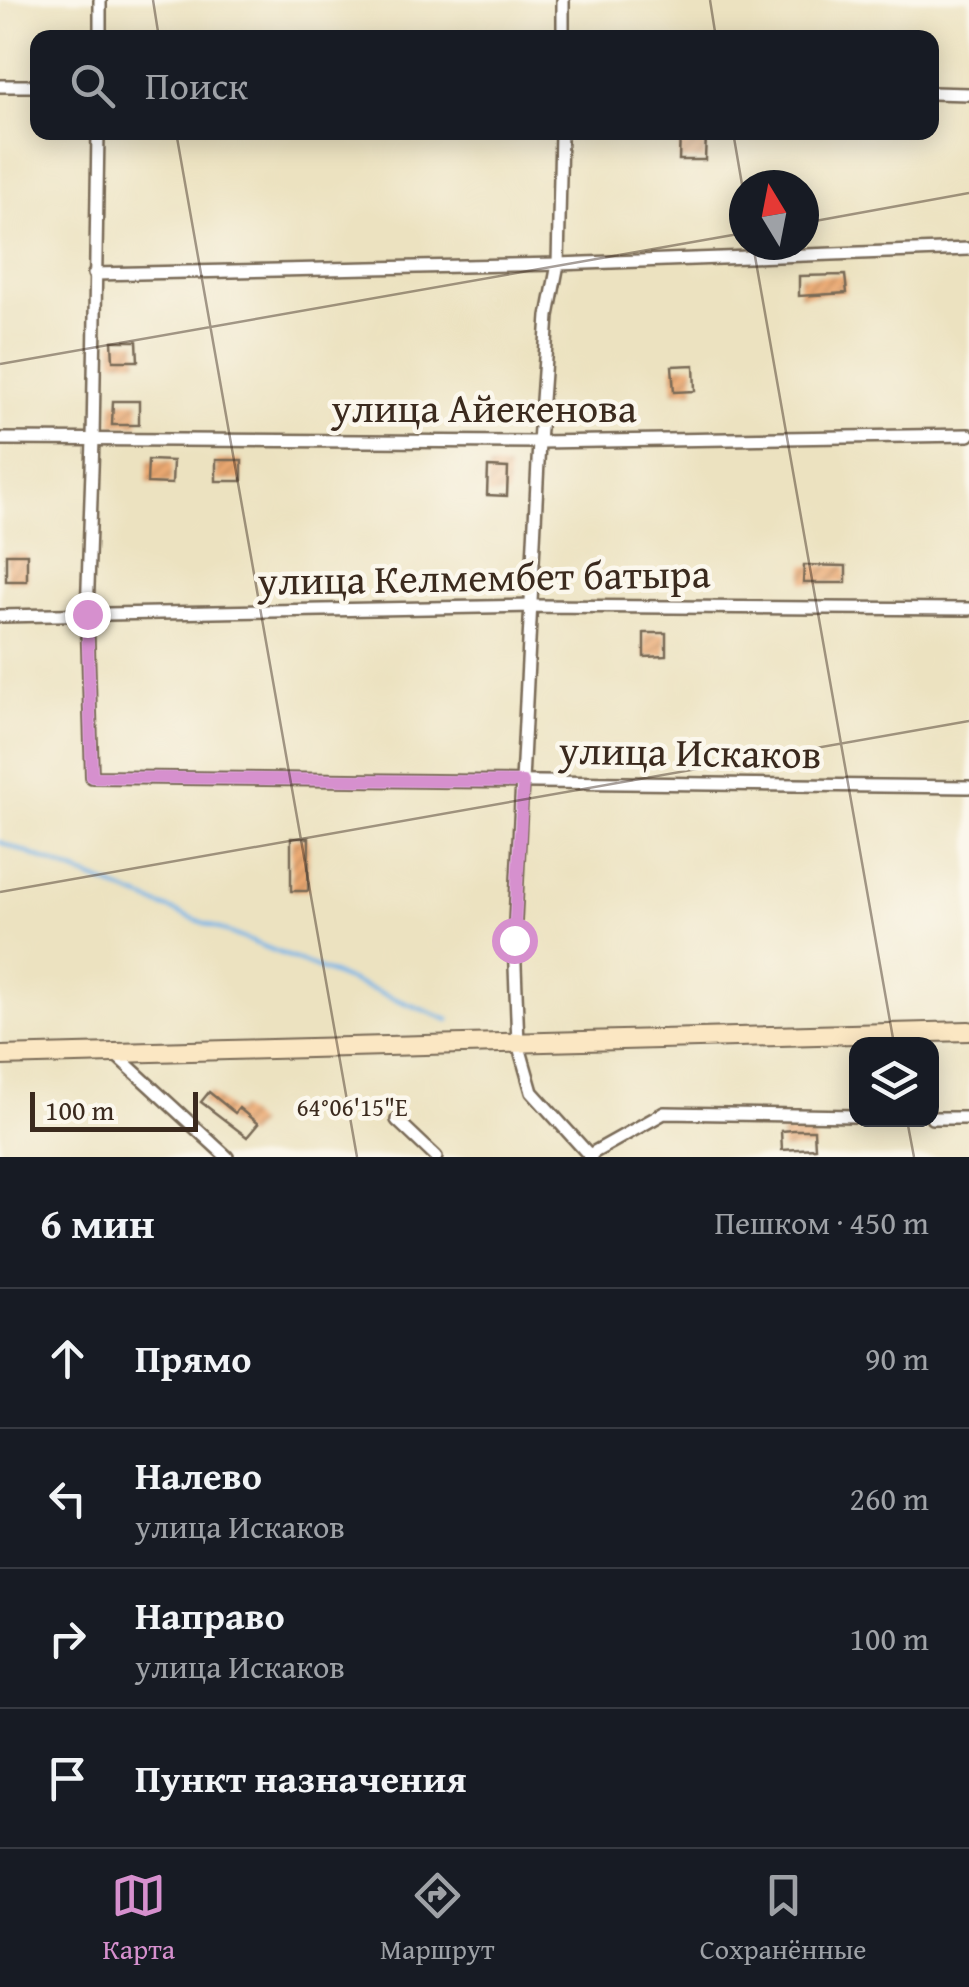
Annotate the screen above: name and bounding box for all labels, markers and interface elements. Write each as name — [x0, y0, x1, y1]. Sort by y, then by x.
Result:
search box — [30, 30, 939, 140]
text: Поиск — [145, 57, 248, 113]
icon: search — [65, 58, 120, 113]
north arrow — [729, 170, 819, 260]
street label: улица Айекенова — [330, 378, 637, 437]
street label: улица Келмембет батыра — [256, 543, 711, 610]
route end — [65, 592, 111, 638]
street label: улица Искаков — [557, 720, 822, 783]
route start — [492, 918, 538, 964]
map controls — [849, 1037, 939, 1127]
button: layers — [849, 1037, 939, 1127]
scale bar — [30, 1087, 198, 1132]
text: 100 m — [45, 1089, 114, 1130]
text: 64°06'15"E — [296, 1089, 408, 1125]
text: 6 мин — [40, 1192, 155, 1253]
text: Пешком · 450 m — [714, 1199, 929, 1246]
text: Прямо — [135, 1330, 251, 1386]
icon: ahead — [40, 1331, 95, 1386]
text: 90 m — [865, 1335, 929, 1382]
text: Налево — [135, 1447, 262, 1503]
icon: left — [40, 1471, 95, 1526]
text: 260 m — [850, 1475, 929, 1522]
text: улица Искаков — [135, 1503, 345, 1550]
text: Направо — [135, 1587, 285, 1643]
icon: right — [40, 1611, 95, 1666]
text: 100 m — [850, 1615, 929, 1662]
text: улица Искаков — [135, 1643, 345, 1690]
text: Пункт назначения — [135, 1750, 467, 1806]
icon: arrive — [40, 1751, 95, 1806]
tab: Карта — [103, 1868, 175, 1969]
tab: Маршрут — [380, 1868, 495, 1969]
tab: Сохранённые — [700, 1868, 866, 1969]

